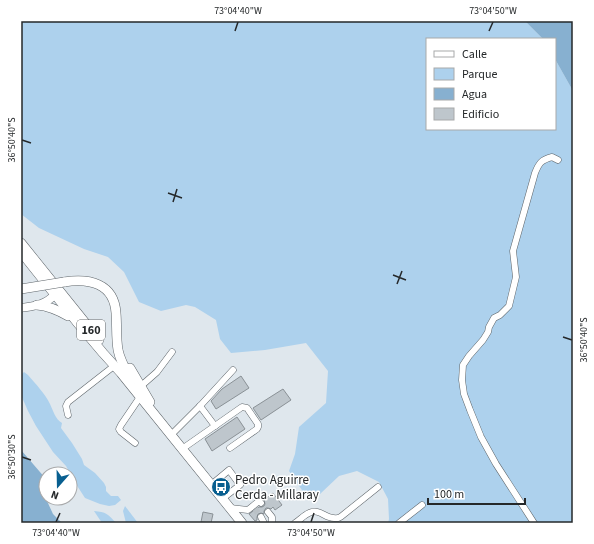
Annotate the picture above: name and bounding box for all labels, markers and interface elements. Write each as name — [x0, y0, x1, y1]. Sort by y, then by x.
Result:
text: 73°04'40"W — [214, 4, 262, 18]
text: 73°04'50"W — [469, 4, 517, 18]
legend — [426, 38, 556, 130]
text: Calle — [462, 46, 487, 63]
text: Parque — [462, 66, 498, 83]
text: Agua — [462, 86, 487, 103]
text: Edificio — [462, 106, 499, 123]
text: 36°50'40"S — [5, 117, 19, 163]
text: 36°50'40"S — [577, 317, 591, 363]
road number: 160 — [77, 320, 105, 340]
text: 36°50'30"S — [5, 434, 19, 480]
north arrow — [38, 466, 78, 506]
place label: Pedro Aguirre Cerda - Millaray — [235, 471, 319, 504]
bus stop icon: Pedro Aguirre Cerda - Millaray — [210, 476, 232, 498]
scale bar — [428, 480, 525, 506]
text: 100 m — [434, 486, 464, 503]
text: N — [49, 487, 61, 503]
text: 73°04'40"W — [32, 526, 80, 540]
text: 73°04'50"W — [287, 526, 335, 540]

